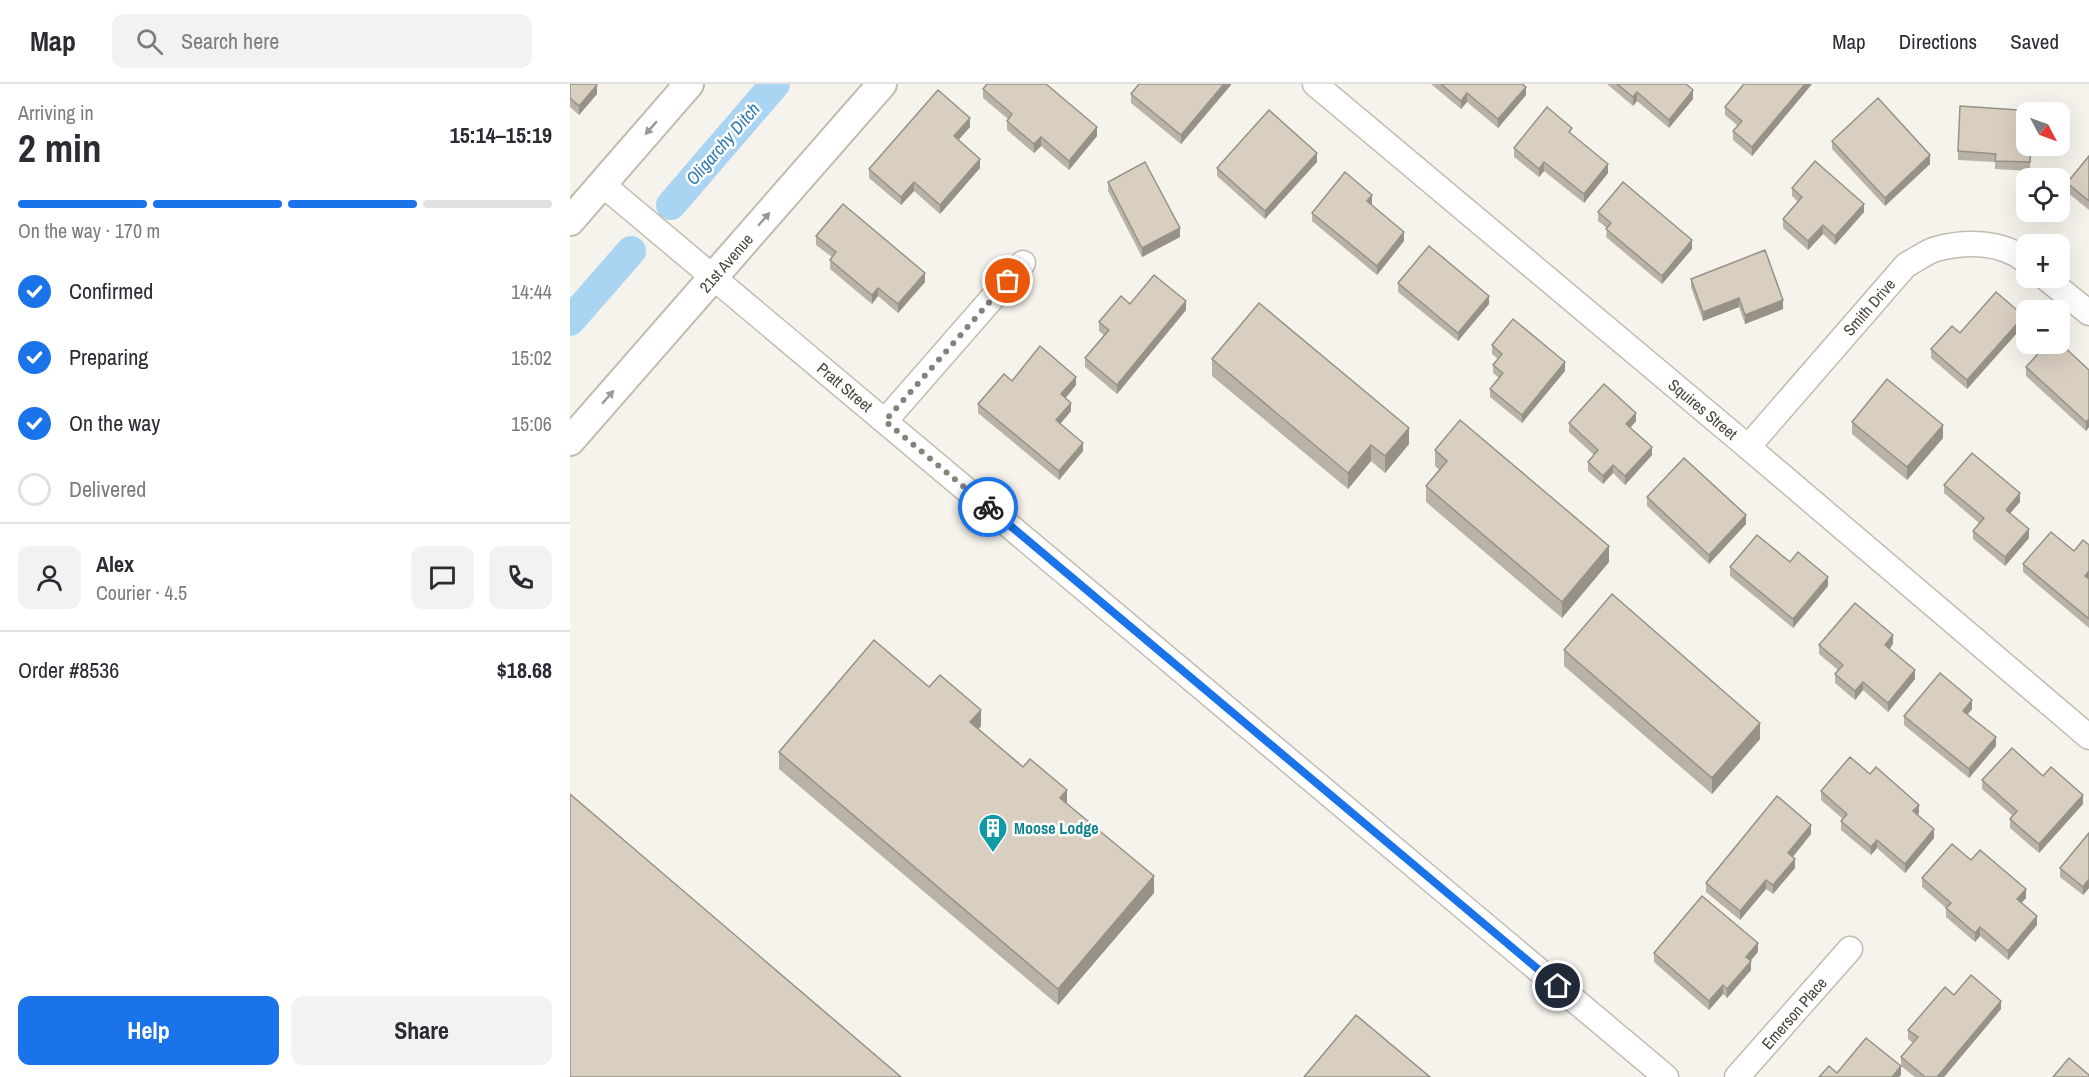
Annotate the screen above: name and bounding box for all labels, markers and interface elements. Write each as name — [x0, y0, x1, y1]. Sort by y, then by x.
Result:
search box — [112, 14, 532, 68]
text: Map — [30, 22, 76, 60]
icon: search — [133, 25, 166, 58]
text: Search here — [181, 26, 279, 56]
text: Map — [1832, 27, 1866, 56]
text: Directions — [1899, 27, 1977, 56]
text: Saved — [2010, 27, 2059, 56]
water label: Oligarchy Ditch — [680, 97, 765, 190]
text: Arriving in — [18, 99, 94, 126]
north arrow — [2016, 102, 2070, 156]
map controls — [2016, 102, 2070, 354]
text: 15:14–15:19 — [450, 120, 552, 150]
one-way arrow — [645, 120, 658, 135]
text: 2 min — [18, 122, 102, 174]
button: locate — [2016, 168, 2070, 222]
one-way arrow — [757, 211, 771, 226]
text: On the way · 170 m — [18, 217, 160, 244]
street label: 21st Avenue — [694, 229, 758, 297]
button: + — [2016, 234, 2070, 288]
pin — [982, 255, 1033, 306]
icon: bag — [991, 264, 1024, 297]
street label: Smith Drive — [1838, 274, 1900, 340]
icon: check — [18, 275, 51, 308]
text: Confirmed — [69, 276, 153, 306]
text: 14:44 — [511, 278, 552, 305]
button: − — [2016, 300, 2070, 354]
icon: check — [18, 341, 51, 374]
text: Preparing — [69, 342, 148, 372]
text: 15:02 — [511, 344, 552, 371]
street label: Pratt Street — [813, 357, 878, 417]
street label: Squires Street — [1664, 374, 1742, 445]
one-way arrow — [602, 389, 615, 405]
icon: check — [18, 407, 51, 440]
text: On the way — [69, 408, 160, 438]
text: 15:06 — [511, 410, 552, 437]
text: Delivered — [69, 474, 146, 504]
courier — [958, 477, 1018, 537]
icon: bike — [972, 491, 1005, 524]
button: person — [18, 546, 81, 609]
button: chat — [411, 546, 474, 609]
button: phone — [489, 546, 552, 609]
text: Alex — [96, 549, 134, 579]
text: Courier · 4.5 — [96, 579, 187, 606]
text: Order #8536 — [18, 655, 119, 685]
text: $18.68 — [497, 655, 552, 685]
building icon: Moose Lodge — [977, 812, 1009, 854]
place label: Moose Lodge — [1014, 817, 1099, 839]
pin — [1532, 960, 1583, 1011]
icon: home — [1541, 969, 1574, 1002]
street label: Emerson Place — [1757, 972, 1831, 1054]
button: Help — [18, 996, 279, 1065]
button: Share — [291, 996, 552, 1065]

